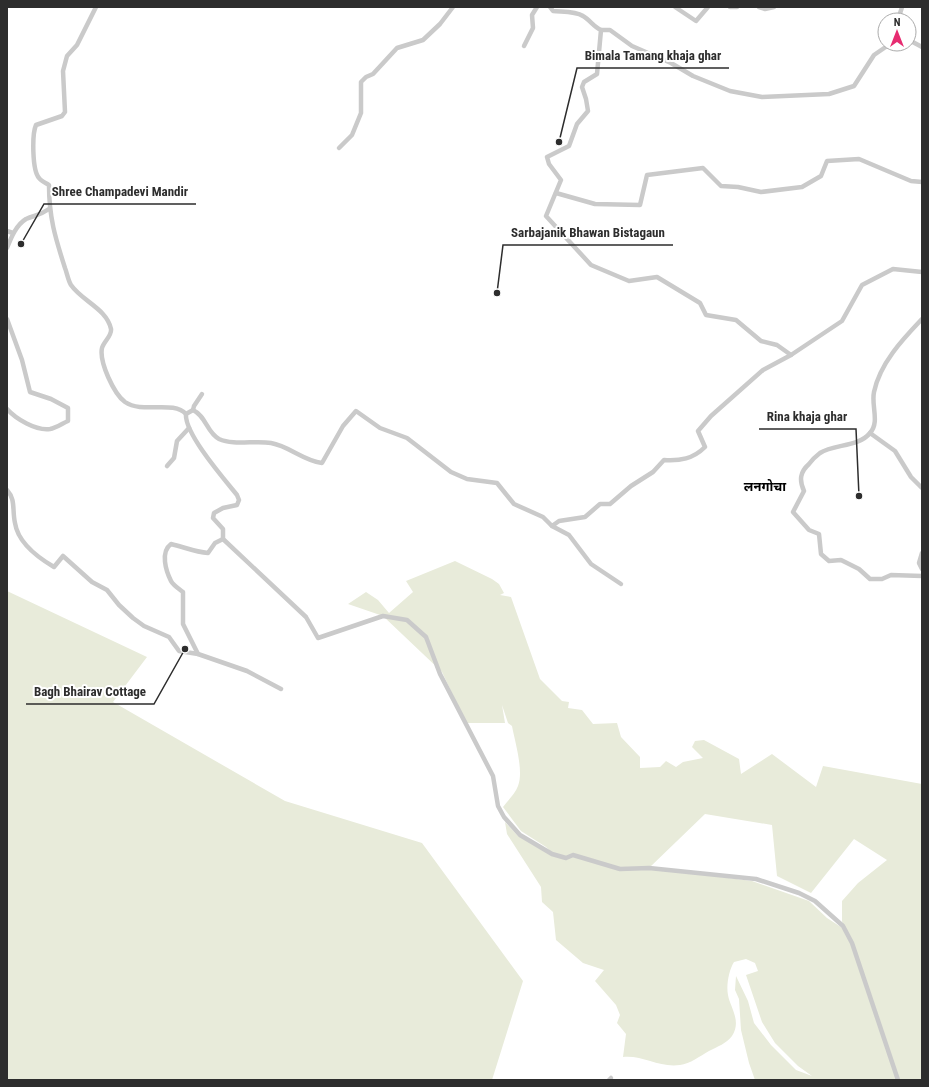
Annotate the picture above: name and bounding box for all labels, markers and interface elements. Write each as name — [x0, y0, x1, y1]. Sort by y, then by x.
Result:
north arrow — [877, 12, 917, 52]
text: N — [894, 16, 901, 29]
callout: Bimala Tamang khaja ghar — [577, 43, 729, 68]
text: Bimala Tamang khaja ghar — [585, 48, 722, 63]
callout: Shree Champadevi Mandir — [44, 179, 196, 204]
text: Shree Champadevi Mandir — [52, 184, 189, 199]
callout: Sarbajanik Bhawan Bistagaun — [503, 220, 673, 245]
text: Sarbajanik Bhawan Bistagaun — [511, 225, 665, 240]
callout: Rina khaja ghar — [759, 404, 856, 429]
text: Rina khaja ghar — [767, 409, 848, 424]
district label: लनगोचा — [744, 479, 787, 494]
callout: Bagh Bhairav Cottage — [26, 679, 154, 704]
text: Bagh Bhairav Cottage — [34, 684, 146, 699]

